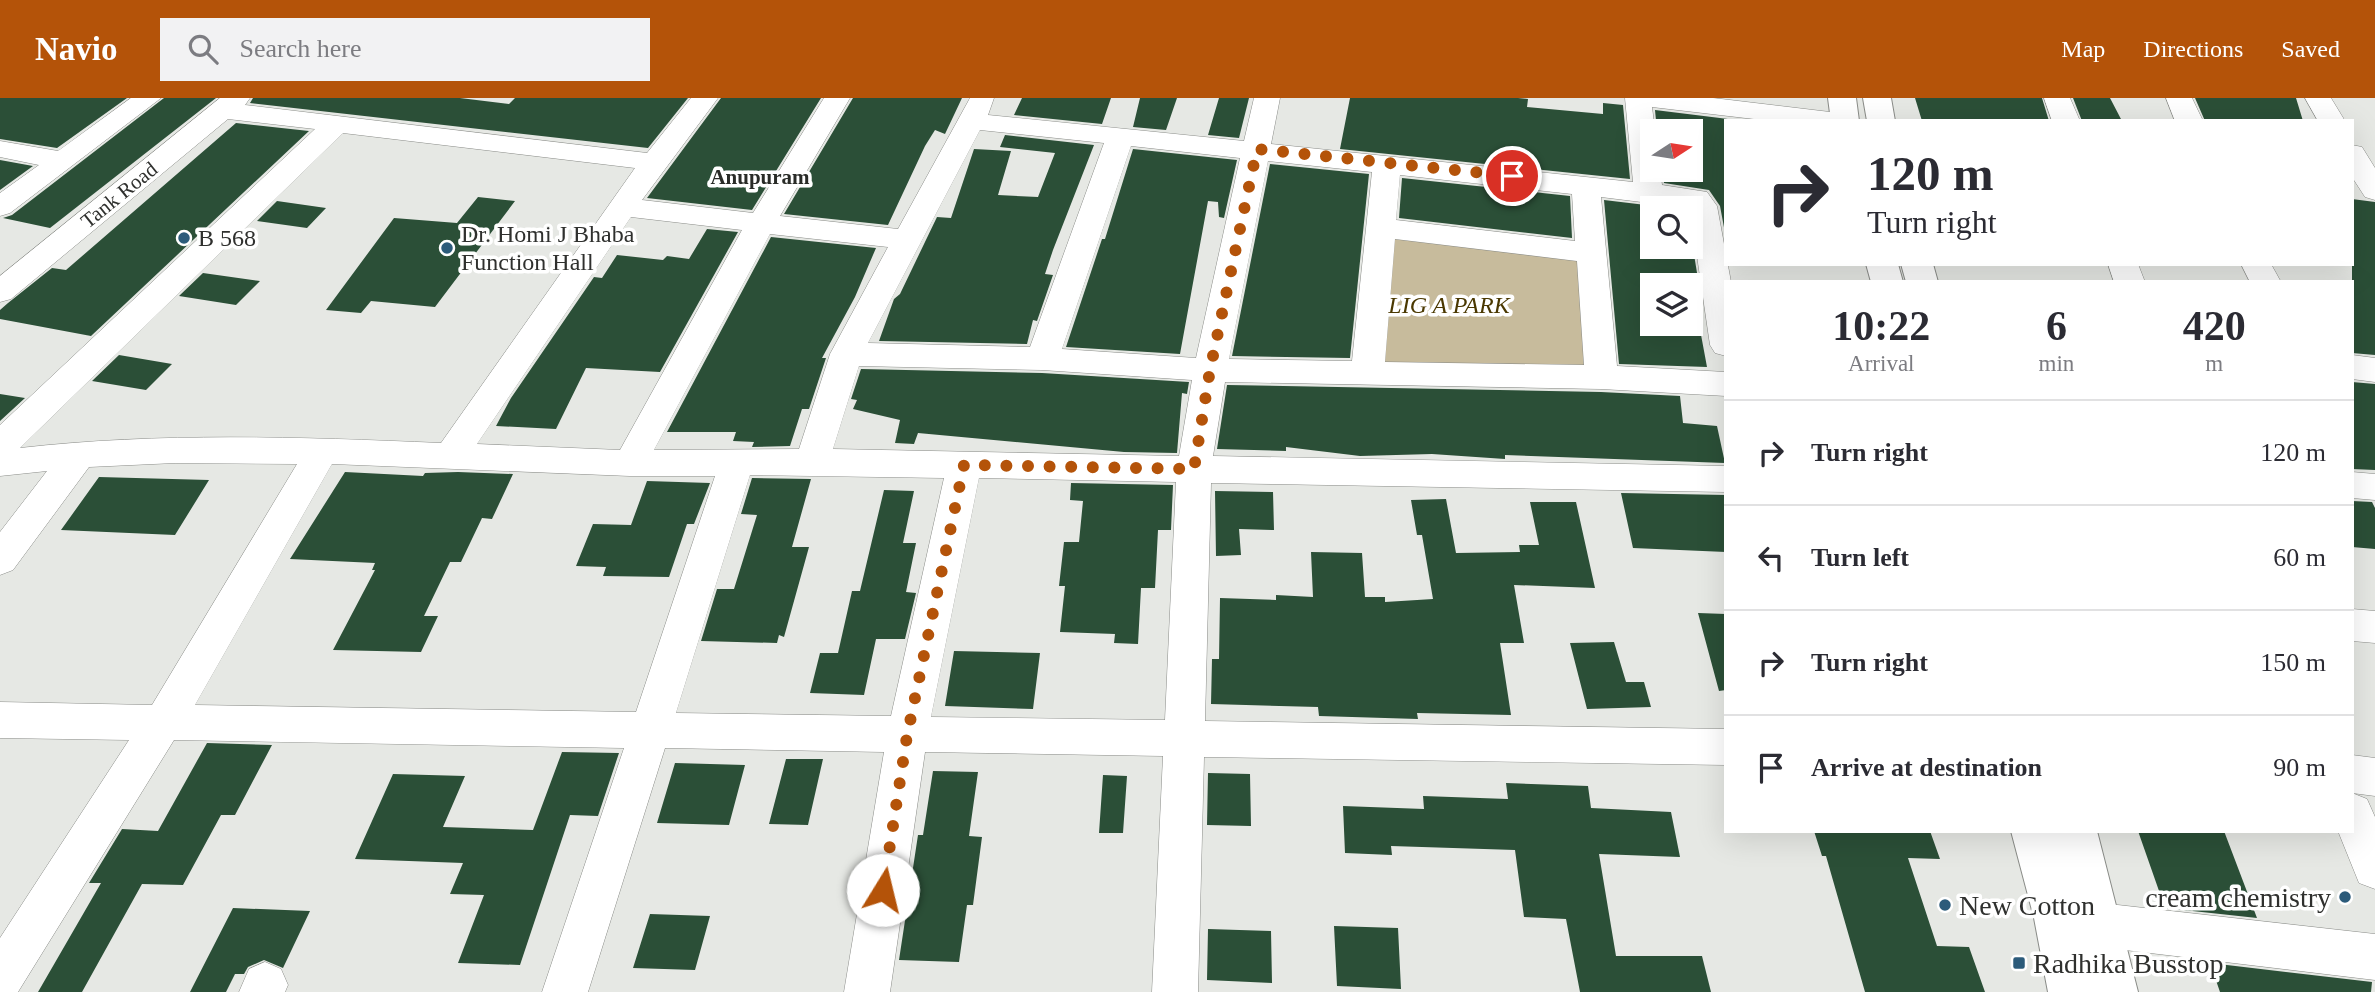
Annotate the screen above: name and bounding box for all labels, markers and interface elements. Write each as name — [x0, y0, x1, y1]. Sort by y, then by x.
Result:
search box — [160, 18, 650, 81]
icon: search — [184, 30, 222, 68]
text: Navio — [35, 31, 118, 67]
text: Search here — [240, 34, 361, 63]
text: Map — [2061, 36, 2105, 62]
text: Directions — [2143, 36, 2243, 62]
text: Saved — [2281, 36, 2340, 62]
north arrow — [1640, 119, 1703, 182]
map controls — [1640, 119, 1703, 336]
pin — [1482, 146, 1542, 206]
text: 120 m — [1867, 146, 1994, 201]
icon: right — [1752, 147, 1843, 238]
street label: Tank Road — [76, 157, 162, 233]
icon: arrive — [1493, 157, 1531, 195]
district label: Anupuram — [710, 165, 810, 189]
button: search — [1640, 196, 1703, 259]
text: Turn right — [1867, 204, 1997, 240]
place label: Dr. Homi J Bhaba Function Hall — [461, 221, 635, 275]
place label: B 568 — [198, 225, 256, 251]
marker: B 568 — [176, 230, 192, 246]
marker: Dr. Homi J Bhaba Function Hall — [439, 240, 455, 256]
button: layers — [1640, 273, 1703, 336]
park label: LIG A PARK — [1387, 292, 1512, 318]
text: 10:22 — [1832, 303, 1930, 349]
text: 6 — [2046, 303, 2067, 349]
text: 420 — [2183, 303, 2246, 349]
text: Arrival — [1848, 351, 1915, 376]
text: min — [2039, 351, 2074, 376]
text: m — [2205, 351, 2223, 376]
icon: right — [1752, 434, 1790, 472]
text: Turn right — [1811, 438, 1928, 467]
text: 120 m — [2260, 438, 2326, 467]
icon: left — [1752, 539, 1790, 577]
text: Turn left — [1811, 543, 1909, 572]
text: 60 m — [2273, 543, 2326, 572]
icon: right — [1752, 644, 1790, 682]
text: Turn right — [1811, 648, 1928, 677]
text: 150 m — [2260, 648, 2326, 677]
icon: arrive — [1752, 749, 1790, 787]
text: Arrive at destination — [1811, 753, 2042, 782]
text: 90 m — [2273, 753, 2326, 782]
position arrow — [846, 853, 920, 927]
place label: cream chemistry — [2145, 882, 2331, 913]
marker: cream chemistry — [2337, 889, 2353, 905]
place label: New Cotton — [1959, 890, 2095, 921]
marker: New Cotton — [1937, 897, 1953, 913]
place label: Radhika Busstop — [2033, 948, 2224, 979]
marker: Radhika Busstop — [2011, 955, 2027, 971]

